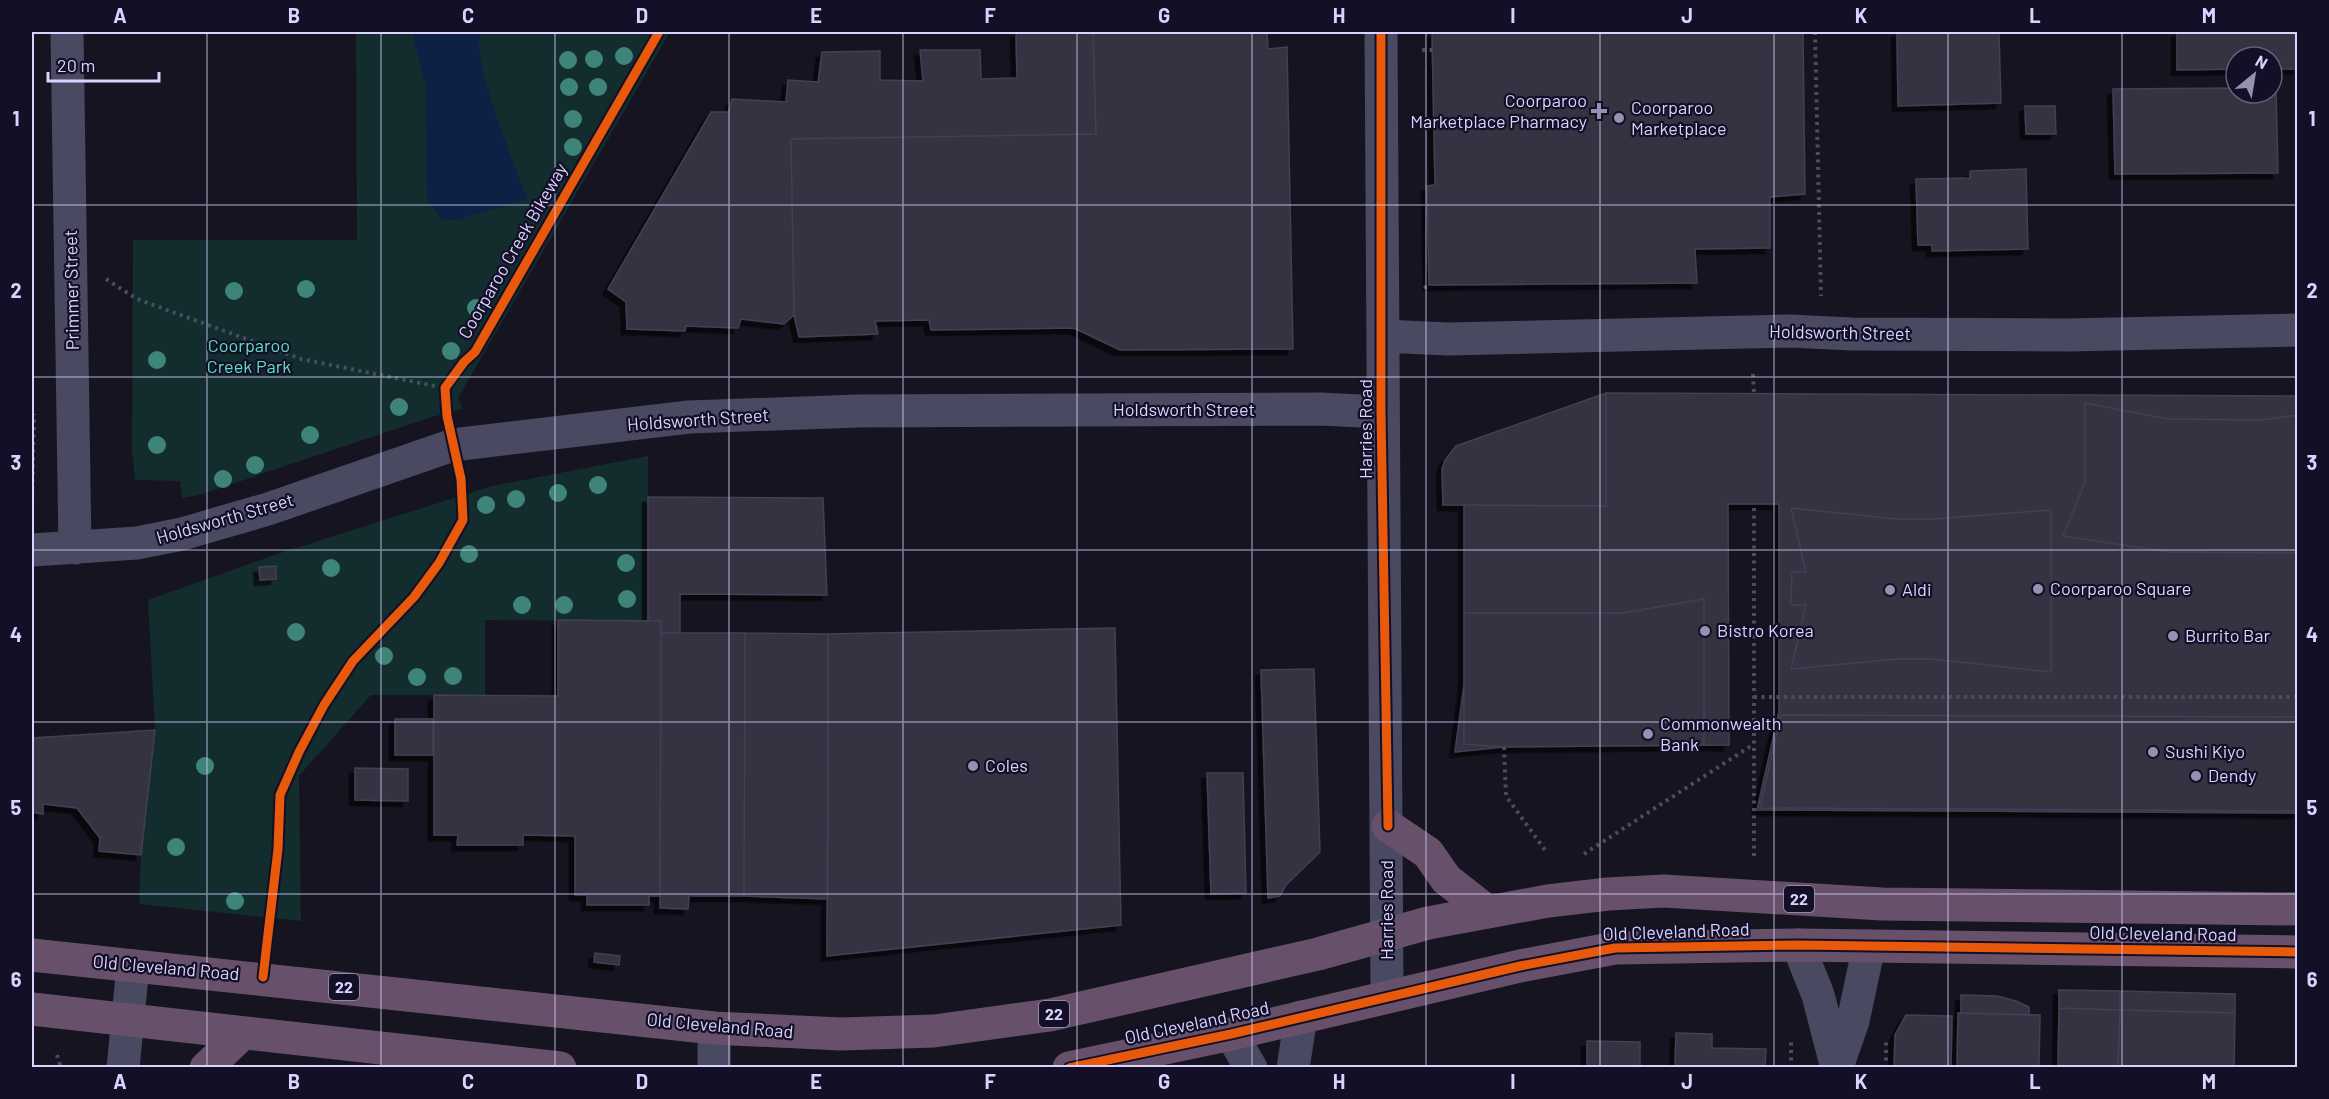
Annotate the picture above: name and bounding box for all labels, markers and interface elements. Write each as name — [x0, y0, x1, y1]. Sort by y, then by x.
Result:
text: A — [113, 3, 127, 27]
text: B — [288, 3, 300, 27]
text: C — [462, 3, 474, 27]
text: D — [636, 3, 648, 27]
text: E — [810, 3, 822, 27]
text: F — [984, 3, 996, 27]
text: G — [1158, 3, 1170, 27]
text: H — [1333, 3, 1345, 27]
text: I — [1510, 3, 1516, 27]
text: J — [1681, 3, 1693, 27]
text: K — [1855, 3, 1868, 27]
text: L — [2029, 3, 2041, 27]
text: M — [2202, 3, 2216, 27]
scale bar — [48, 45, 159, 83]
north arrow — [2224, 45, 2284, 105]
text: N — [2252, 51, 2271, 72]
text: 20 m — [57, 54, 95, 76]
place label: Coorparoo Marketplace Pharmacy — [1410, 89, 1587, 132]
place label: Coorparoo Marketplace — [1631, 96, 1727, 139]
marker: Coorparoo Marketplace Pharmacy — [1592, 104, 1606, 118]
text: 1 — [12, 106, 20, 130]
text: 1 — [2308, 106, 2316, 130]
marker: Coorparoo Marketplace — [1612, 111, 1626, 125]
street label: Coorparoo Creek Bikeway — [453, 159, 571, 342]
street label: Primmer Street — [59, 230, 83, 350]
text: 2 — [10, 278, 22, 302]
text: 2 — [2306, 278, 2318, 302]
street label: Holdsworth Street — [1769, 320, 1911, 344]
park label: Coorparoo Creek Park — [207, 334, 291, 377]
street label: Harries Road — [1354, 379, 1376, 479]
street label: Holdsworth Street — [1113, 398, 1255, 420]
street label: Holdsworth Street — [626, 403, 769, 435]
text: 3 — [11, 450, 21, 474]
text: 3 — [2307, 450, 2317, 474]
street label: Holdsworth Street — [153, 488, 296, 548]
place label: Coorparoo Square — [2050, 577, 2191, 599]
place label: Aldi — [1902, 578, 1931, 600]
marker: Coorparoo Square — [2031, 582, 2045, 596]
marker: Aldi — [1883, 583, 1897, 597]
place label: Bistro Korea — [1717, 619, 1814, 641]
text: 4 — [10, 622, 22, 646]
text: 4 — [2306, 622, 2318, 646]
marker: Bistro Korea — [1698, 624, 1712, 638]
place label: Burrito Bar — [2185, 624, 2270, 646]
marker: Burrito Bar — [2166, 629, 2180, 643]
place label: Commonwealth Bank — [1660, 712, 1781, 755]
marker: Commonwealth Bank — [1641, 727, 1655, 741]
place label: Sushi Kiyo — [2165, 740, 2245, 762]
marker: Sushi Kiyo — [2146, 745, 2160, 759]
place label: Coles — [985, 754, 1028, 776]
marker: Coles — [966, 759, 980, 773]
place label: Dendy — [2208, 764, 2256, 786]
marker: Dendy — [2189, 769, 2203, 783]
text: 5 — [11, 795, 22, 819]
text: 5 — [2307, 795, 2318, 819]
street label: Harries Road — [1375, 860, 1397, 960]
road number: 22 — [1784, 886, 1814, 912]
street label: Old Cleveland Road — [1602, 917, 1750, 945]
street label: Old Cleveland Road — [2089, 921, 2237, 945]
street label: Old Cleveland Road — [92, 950, 240, 984]
text: 6 — [11, 967, 22, 991]
text: 6 — [2307, 967, 2318, 991]
road number: 22 — [329, 974, 359, 1000]
street label: Old Cleveland Road — [1123, 996, 1271, 1048]
road number: 22 — [1039, 1001, 1069, 1027]
street label: Old Cleveland Road — [646, 1008, 794, 1042]
text: A — [113, 1069, 127, 1093]
text: B — [288, 1069, 300, 1093]
text: C — [462, 1069, 474, 1093]
text: D — [636, 1069, 648, 1093]
text: E — [810, 1069, 822, 1093]
text: F — [984, 1069, 996, 1093]
text: G — [1158, 1069, 1170, 1093]
text: H — [1333, 1069, 1345, 1093]
text: I — [1510, 1069, 1516, 1093]
text: J — [1681, 1069, 1693, 1093]
text: K — [1855, 1069, 1868, 1093]
text: L — [2029, 1069, 2041, 1093]
text: M — [2202, 1069, 2216, 1093]

